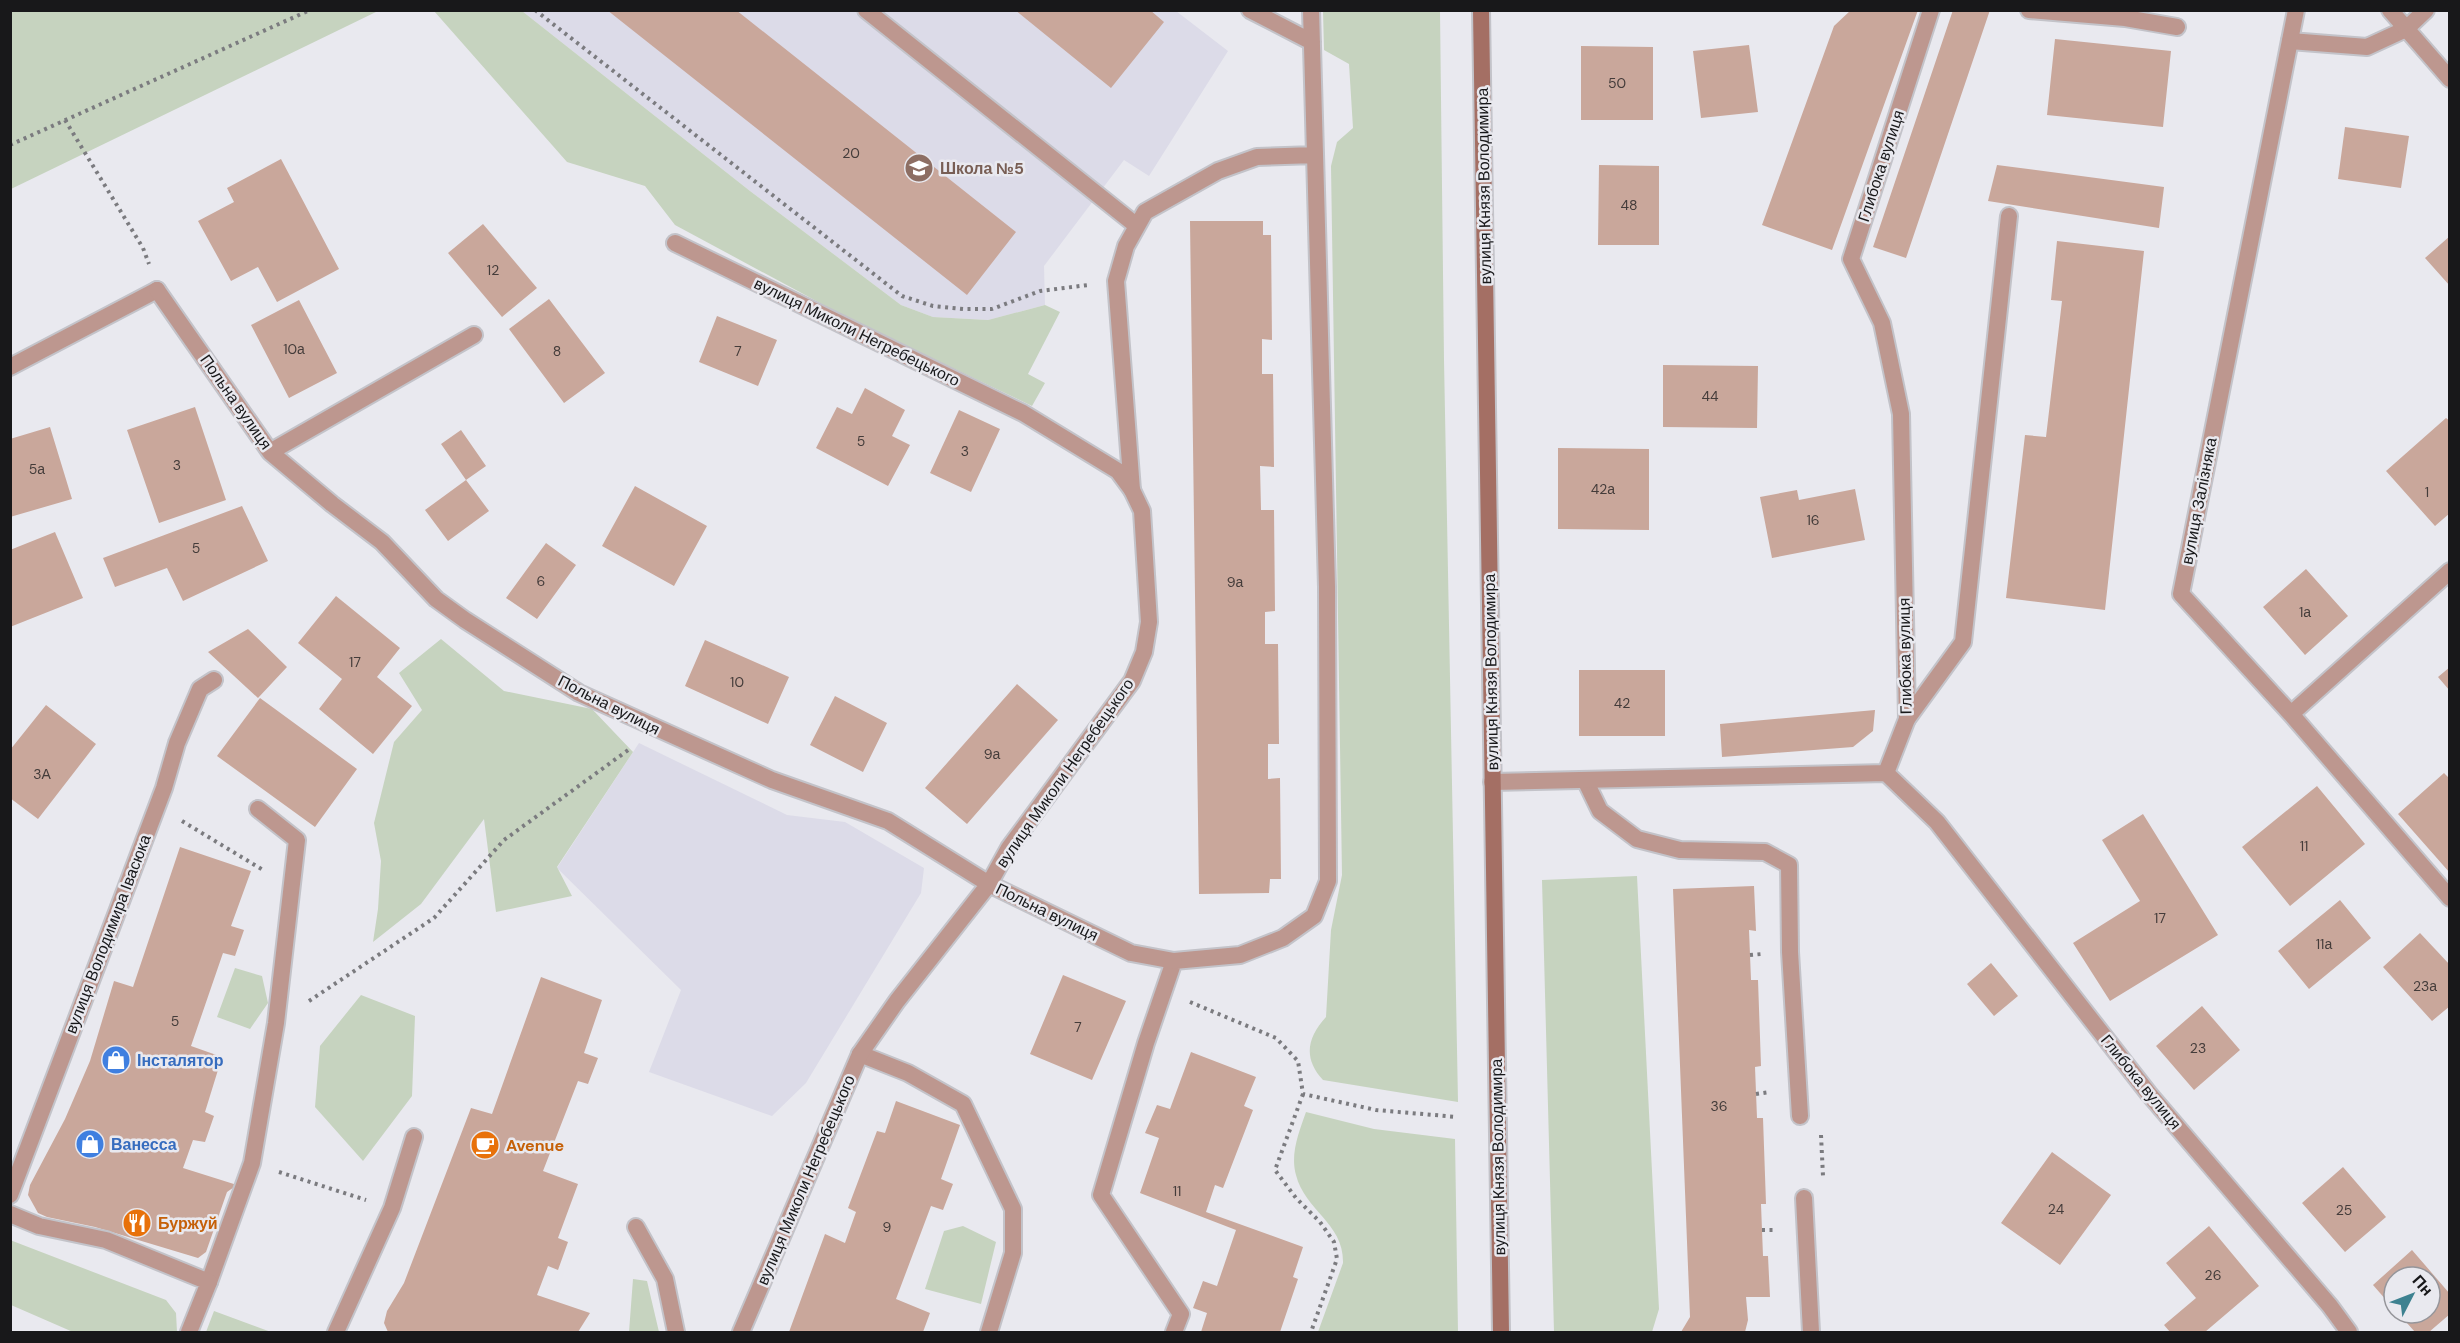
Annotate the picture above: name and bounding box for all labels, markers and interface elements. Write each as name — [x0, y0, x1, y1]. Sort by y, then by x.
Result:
house number: 50 — [1608, 74, 1626, 92]
street label: вулиця Князя Володимира — [1472, 87, 1496, 284]
street label: Глибока вулиця — [1853, 107, 1909, 225]
house number: 20 — [842, 144, 860, 162]
school or university icon: Школа №5 — [903, 152, 935, 184]
place label: Школа №5 — [940, 158, 1024, 179]
house number: 48 — [1620, 196, 1638, 214]
house number: 12 — [487, 261, 499, 279]
street label: вулиця Миколи Негребецького — [751, 273, 963, 391]
house number: 10а — [283, 340, 305, 358]
house number: 8 — [553, 342, 561, 360]
house number: 7 — [734, 342, 742, 360]
street label: Польна вулиця — [195, 350, 277, 454]
house number: 44 — [1702, 387, 1719, 405]
house number: 5 — [857, 432, 865, 450]
street label: вулиця Залізняка — [2176, 436, 2222, 566]
house number: 3 — [961, 442, 969, 460]
house number: 3 — [173, 456, 181, 474]
house number: 5а — [29, 460, 45, 478]
house number: 42а — [1591, 480, 1615, 498]
house number: 1 — [2425, 483, 2429, 501]
house number: 16 — [1806, 511, 1820, 529]
house number: 5 — [192, 539, 200, 557]
house number: 6 — [537, 572, 545, 590]
house number: 9а — [1227, 573, 1244, 591]
street label: вулиця Князя Володимира — [1479, 573, 1503, 770]
street label: Глибока вулиця — [1893, 598, 1917, 714]
house number: 1а — [2299, 603, 2311, 621]
house number: 17 — [349, 653, 361, 671]
street label: Польна вулиця — [555, 670, 663, 740]
house number: 10 — [730, 673, 744, 691]
street label: вулиця Миколи Негребецького — [991, 674, 1139, 872]
house number: 42 — [1614, 694, 1630, 712]
house number: 9а — [984, 745, 1001, 763]
house number: 3А — [33, 765, 51, 783]
street label: вулиця Володимира Івасюка — [60, 831, 156, 1037]
house number: 11 — [2300, 837, 2308, 855]
street label: Польна вулиця — [992, 878, 1102, 946]
house number: 17 — [2154, 909, 2166, 927]
house number: 11а — [2316, 935, 2332, 953]
house number: 23а — [2413, 977, 2437, 995]
house number: 5 — [171, 1012, 179, 1030]
house number: 7 — [1074, 1018, 1082, 1036]
street label: Глибока вулиця — [2096, 1030, 2186, 1134]
house number: 23 — [2190, 1039, 2206, 1057]
shop icon: Інсталятор — [100, 1044, 132, 1076]
place label: Інсталятор — [137, 1050, 224, 1071]
street label: вулиця Князя Володимира — [1486, 1058, 1510, 1255]
street label: вулиця Миколи Негребецького — [752, 1072, 860, 1288]
house number: 36 — [1710, 1097, 1728, 1115]
shop icon: Ванесса — [74, 1128, 106, 1160]
cafe icon: Avenue — [469, 1129, 501, 1161]
place label: Ванесса — [111, 1134, 177, 1155]
place label: Avenue — [506, 1135, 564, 1156]
house number: 11 — [1173, 1182, 1181, 1200]
house number: 24 — [2048, 1200, 2065, 1218]
house number: 25 — [2336, 1201, 2352, 1219]
restaurant icon: Буржуй — [121, 1207, 153, 1239]
place label: Буржуй — [158, 1213, 218, 1234]
house number: 9 — [883, 1218, 892, 1236]
north arrow — [2382, 1265, 2442, 1325]
house number: 26 — [2205, 1266, 2221, 1284]
text: Пн — [2408, 1270, 2438, 1300]

